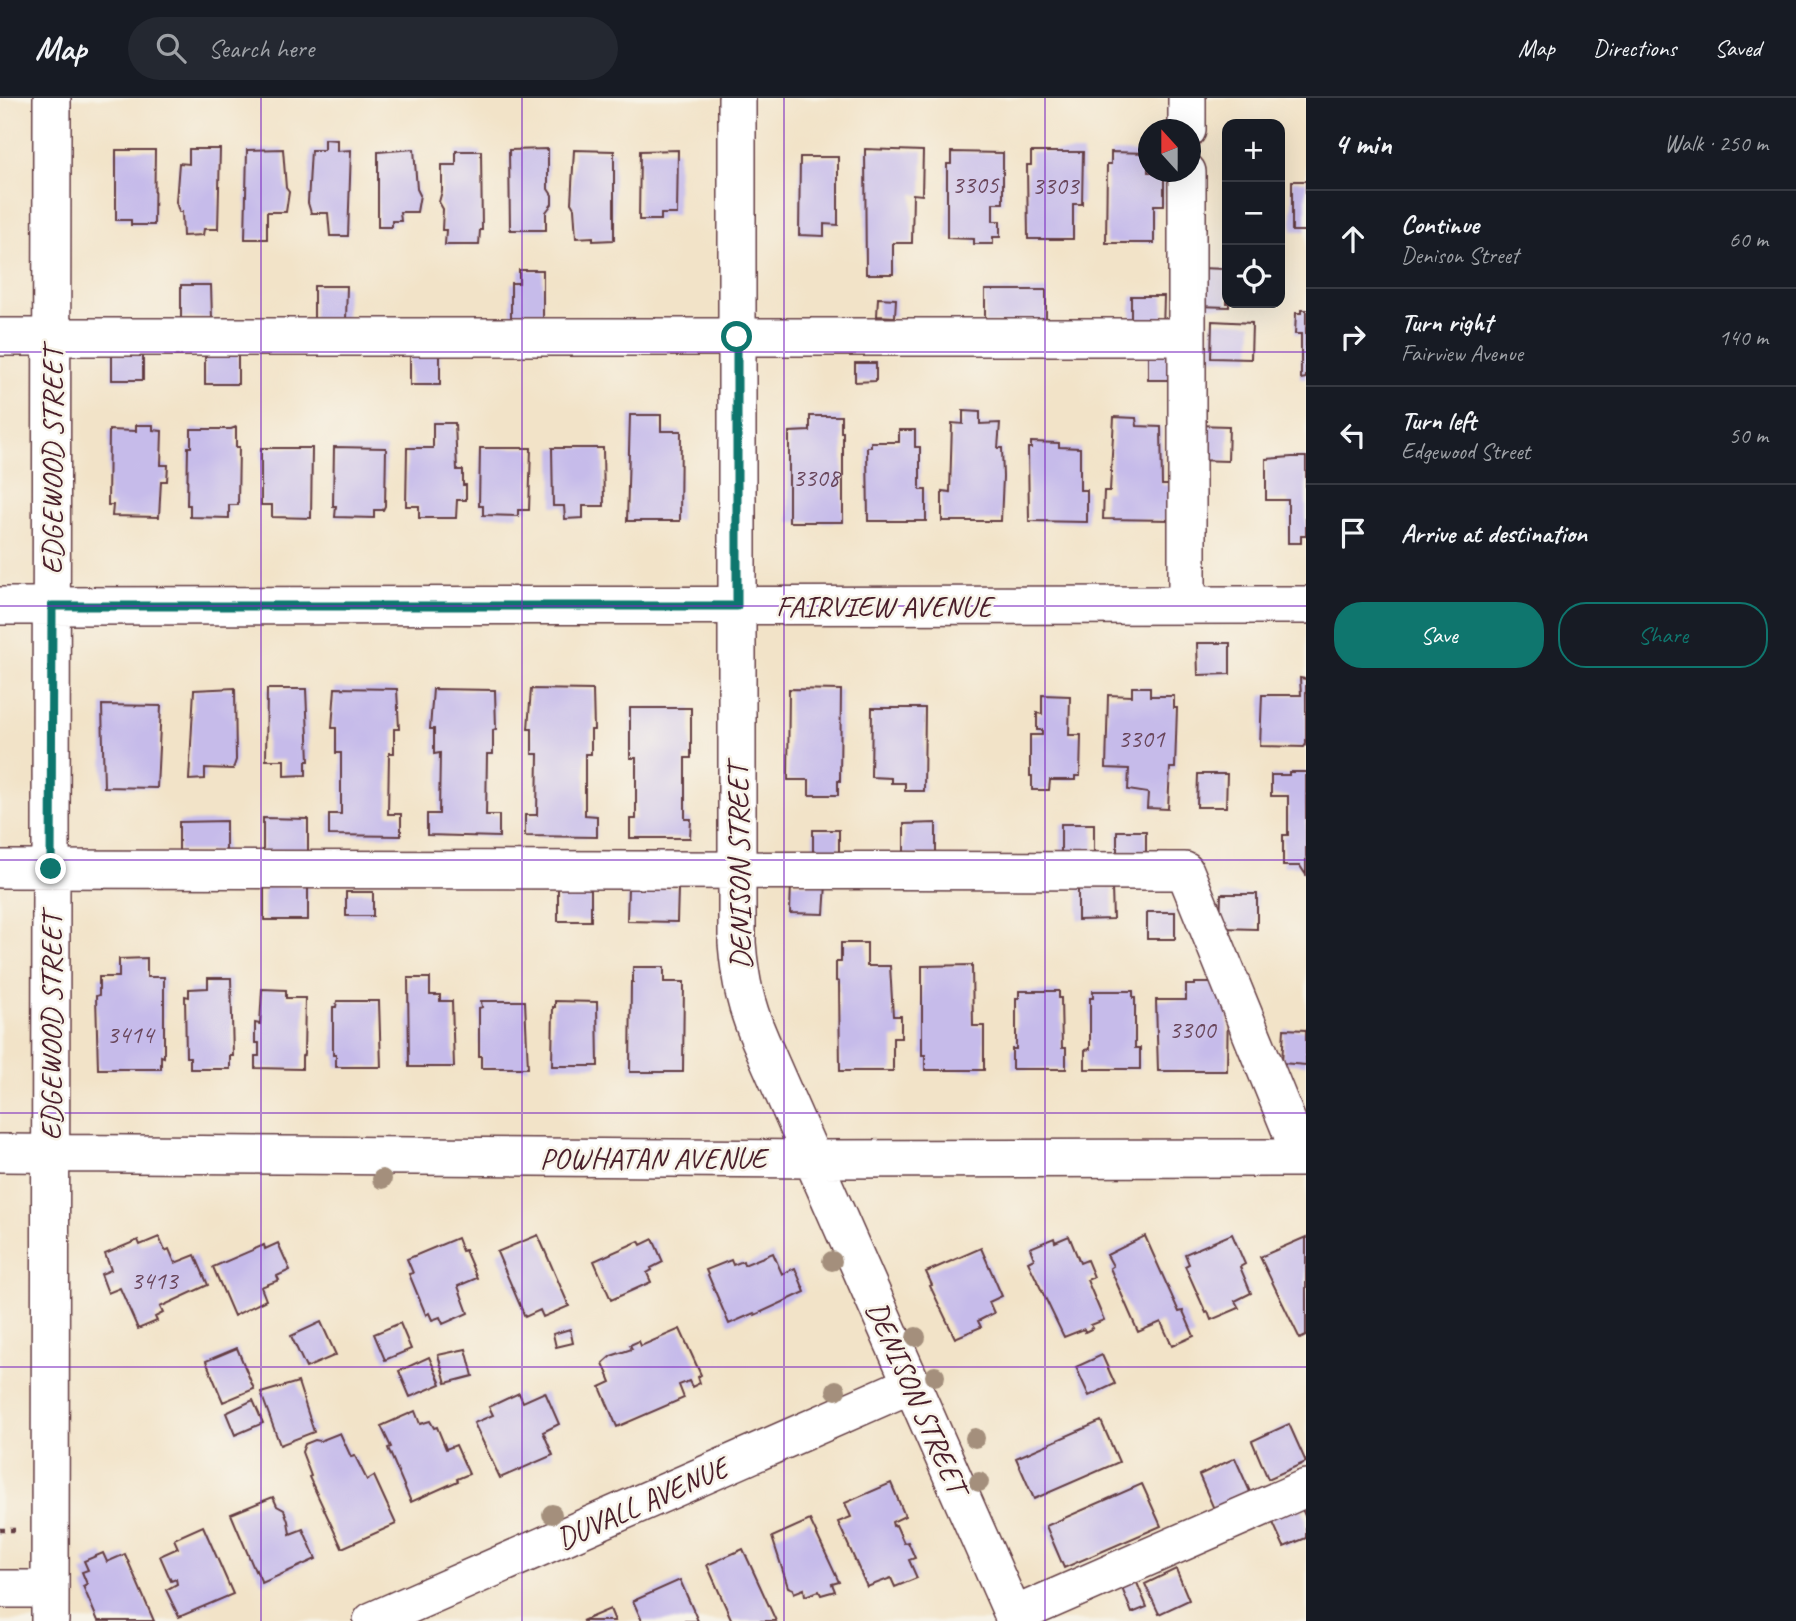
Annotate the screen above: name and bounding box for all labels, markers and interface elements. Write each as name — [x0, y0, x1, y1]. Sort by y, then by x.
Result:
search box — [128, 17, 618, 80]
text: Map — [35, 27, 86, 69]
icon: search — [152, 29, 190, 67]
text: Search here — [208, 32, 314, 65]
text: Map — [1518, 33, 1555, 63]
text: Directions — [1593, 33, 1676, 63]
text: Saved — [1714, 33, 1761, 63]
north arrow — [1138, 119, 1201, 182]
map controls — [1222, 119, 1285, 308]
button: + — [1222, 119, 1285, 182]
text: 4 min — [1334, 125, 1391, 163]
text: Walk · 250 m — [1664, 129, 1768, 158]
house number: 3305 — [952, 168, 1000, 201]
house number: 3303 — [1032, 169, 1081, 202]
button: − — [1222, 182, 1285, 245]
text: Continue — [1401, 208, 1479, 241]
icon: ahead — [1334, 220, 1372, 258]
text: 60 m — [1729, 225, 1768, 254]
text: Denison Street — [1401, 241, 1519, 270]
button: locate — [1222, 245, 1285, 308]
text: Turn right — [1401, 306, 1492, 339]
icon: right — [1334, 318, 1372, 356]
route start — [721, 321, 752, 352]
text: 140 m — [1719, 323, 1768, 352]
text: Fairview Avenue — [1401, 339, 1523, 368]
street label: EDGEWOOD STREET — [33, 340, 71, 574]
text: Turn left — [1401, 404, 1476, 437]
icon: left — [1334, 416, 1372, 454]
text: 50 m — [1729, 421, 1768, 450]
text: Edgewood Street — [1401, 437, 1530, 466]
house number: 3308 — [793, 461, 842, 494]
icon: arrive — [1334, 514, 1372, 552]
text: Arrive at destination — [1401, 517, 1587, 550]
street label: FAIRVIEW AVENUE — [776, 587, 996, 625]
button: Save — [1334, 602, 1544, 668]
button: Share — [1558, 602, 1768, 668]
house number: 3301 — [1118, 722, 1166, 755]
street label: DENISON STREET — [718, 757, 760, 970]
route end — [35, 853, 66, 884]
street label: EDGEWOOD STREET — [32, 906, 70, 1140]
house number: 3300 — [1169, 1013, 1218, 1046]
house number: 3414 — [107, 1018, 156, 1051]
street label: POWHATAN AVENUE — [540, 1139, 770, 1177]
house number: 3413 — [131, 1264, 180, 1297]
street label: DENISON STREET — [858, 1295, 979, 1505]
street label: DUVALL AVENUE — [550, 1447, 737, 1558]

